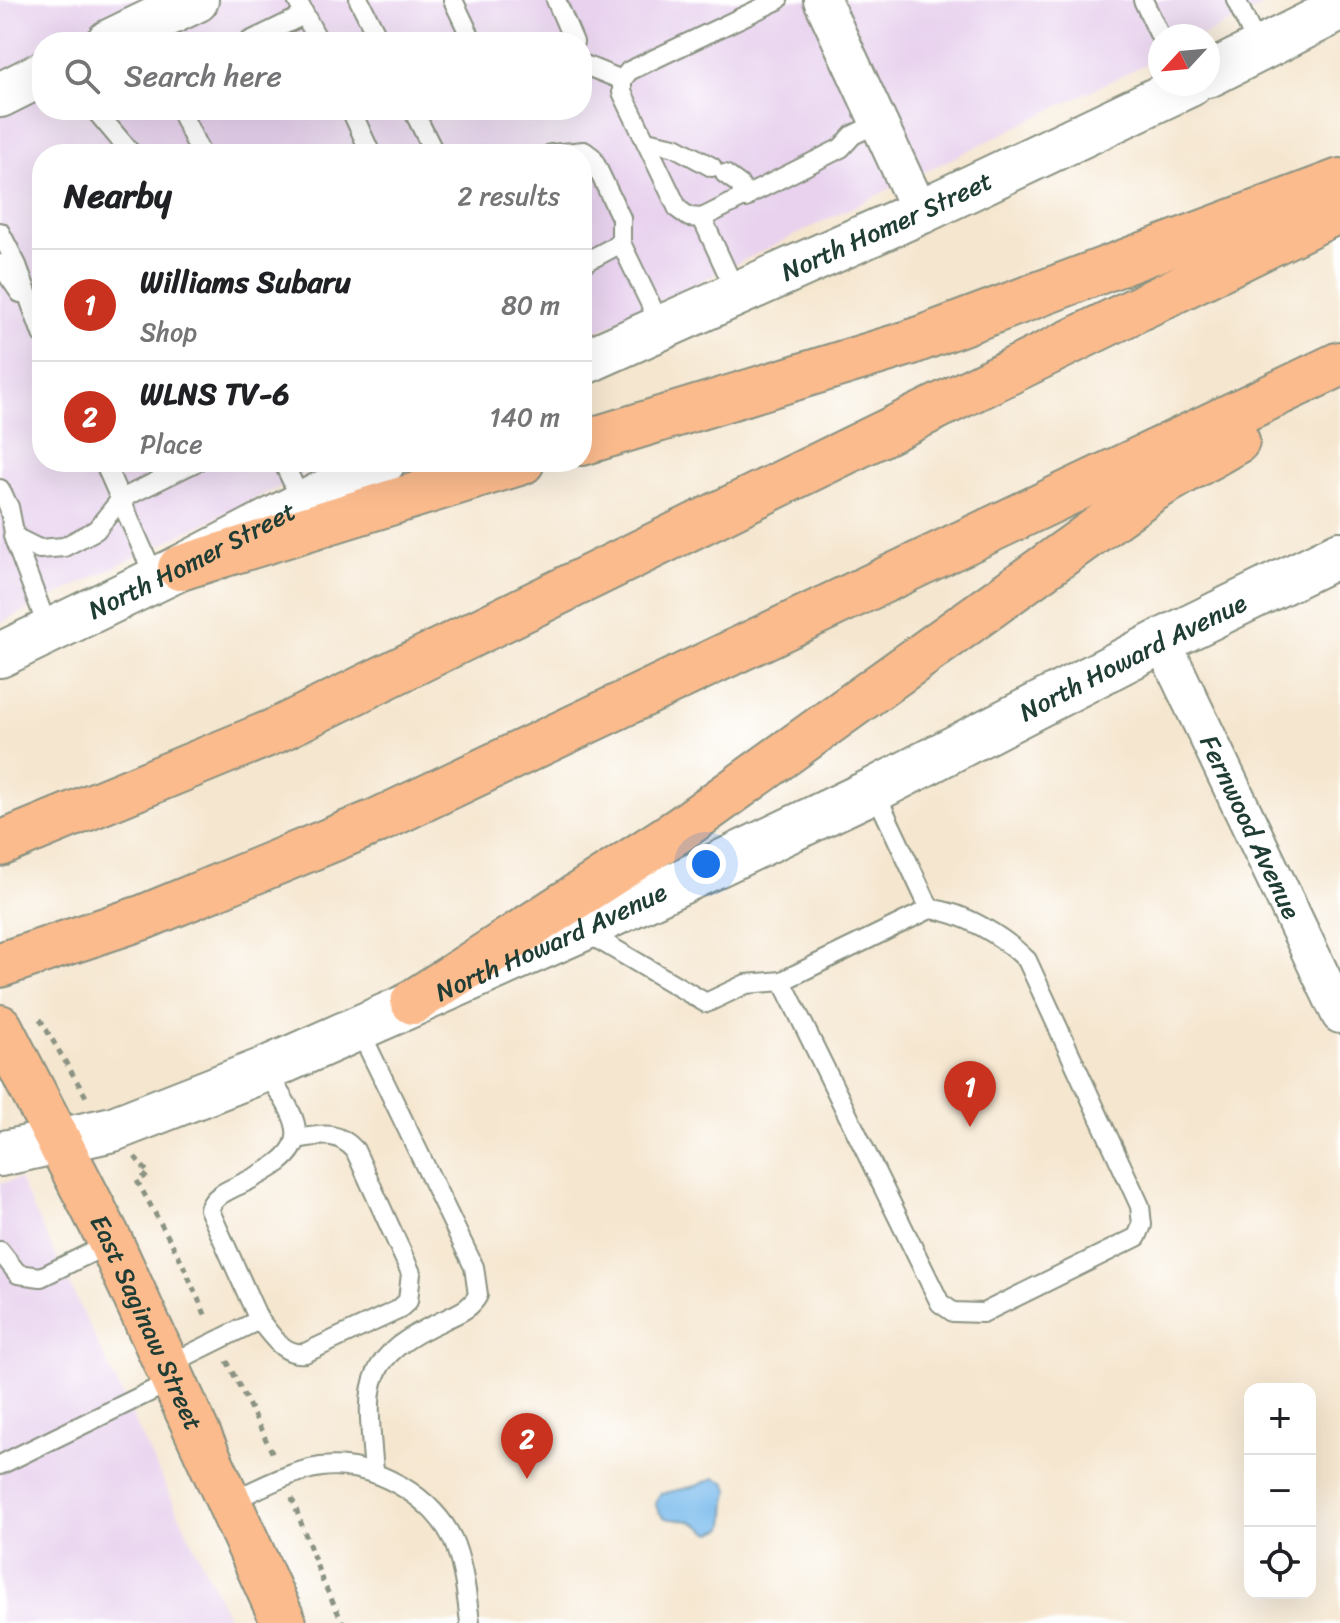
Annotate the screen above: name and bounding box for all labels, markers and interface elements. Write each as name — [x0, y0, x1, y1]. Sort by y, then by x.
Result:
north arrow — [1148, 24, 1220, 96]
search box — [32, 32, 592, 120]
text: Search here — [124, 49, 282, 103]
icon: search — [60, 54, 104, 98]
street label: North Homer Street — [773, 158, 1000, 294]
text: Nearby — [64, 166, 172, 226]
text: 2 results — [458, 173, 560, 219]
text: Williams Subaru — [140, 255, 351, 309]
text: 1 — [84, 282, 96, 328]
text: 80 m — [501, 282, 560, 328]
text: Shop — [140, 309, 197, 355]
text: WLNS TV-6 — [140, 367, 289, 421]
text: 2 — [82, 394, 98, 440]
text: 140 m — [489, 394, 560, 440]
text: Place — [140, 421, 203, 467]
street label: North Homer Street — [80, 488, 304, 632]
street label: North Howard Avenue — [1011, 580, 1255, 734]
street label: Fernwood Avenue — [1187, 727, 1314, 928]
your location — [686, 844, 726, 884]
street label: North Howard Avenue — [427, 869, 675, 1014]
pin: 1 — [944, 1061, 996, 1127]
street label: East Saginaw Street — [77, 1206, 217, 1438]
map controls — [1244, 1383, 1316, 1599]
button: + — [1244, 1383, 1316, 1455]
pin: 2 — [501, 1413, 553, 1479]
button: − — [1244, 1455, 1316, 1527]
button: locate — [1244, 1527, 1316, 1599]

